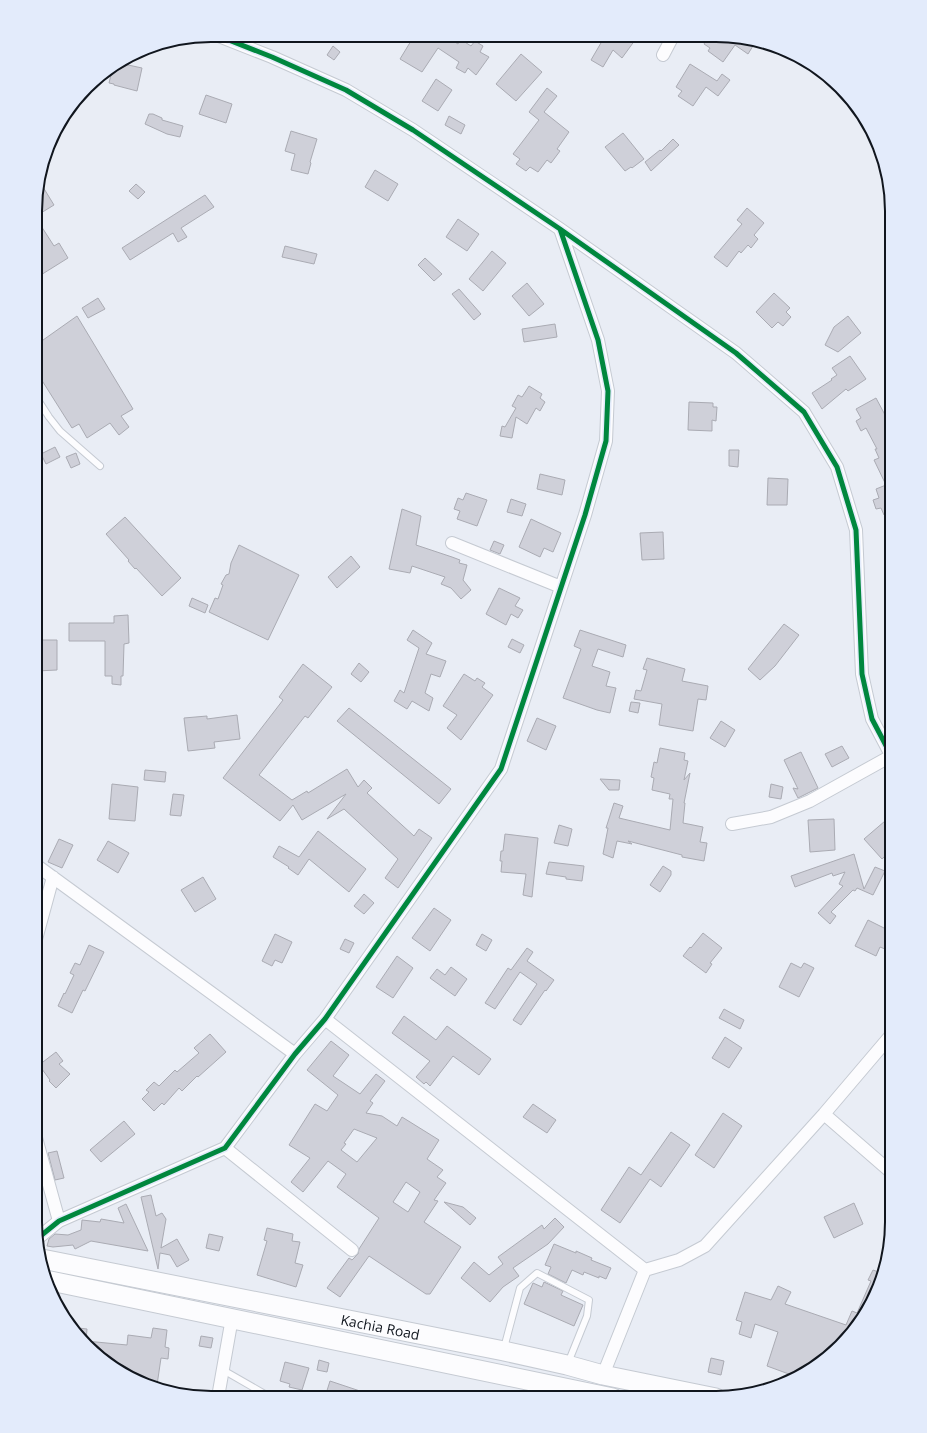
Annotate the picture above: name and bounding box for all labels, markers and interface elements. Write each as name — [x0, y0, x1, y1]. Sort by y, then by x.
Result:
street label: Kachia Road — [339, 1309, 421, 1344]

